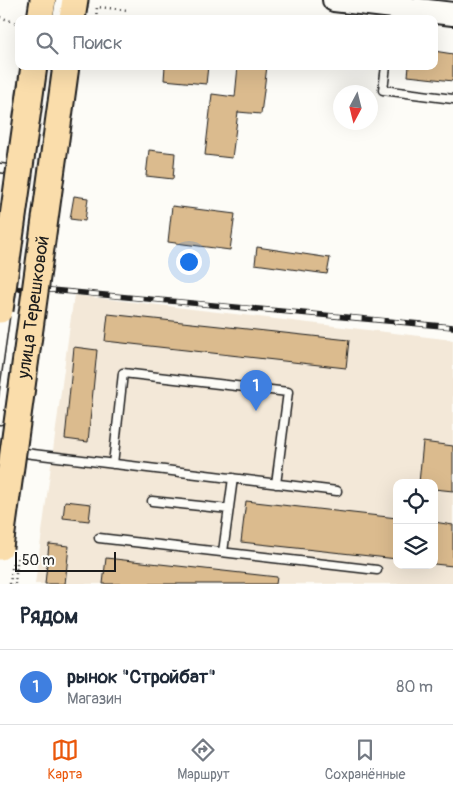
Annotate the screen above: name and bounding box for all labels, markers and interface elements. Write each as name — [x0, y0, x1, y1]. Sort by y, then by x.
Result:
search box — [15, 15, 438, 70]
icon: search — [33, 29, 61, 57]
text: Поиск — [73, 31, 123, 55]
north arrow — [333, 85, 378, 130]
street label: улица Терешковой — [12, 234, 55, 381]
your location — [176, 249, 202, 275]
pin: 1 — [240, 370, 272, 411]
map controls — [393, 479, 438, 569]
button: locate — [393, 479, 438, 524]
button: layers — [393, 524, 438, 569]
scale bar — [15, 549, 116, 572]
text: 50 m — [22, 552, 55, 569]
text: Рядом — [20, 603, 78, 630]
text: рынок "Стройбат" — [67, 665, 216, 689]
text: 1 — [33, 677, 39, 697]
text: 80 m — [396, 677, 433, 697]
text: Магазин — [67, 689, 122, 709]
tab: Карта — [47, 736, 82, 783]
tab: Маршрут — [177, 736, 230, 783]
tab: Сохранённые — [325, 736, 406, 783]

